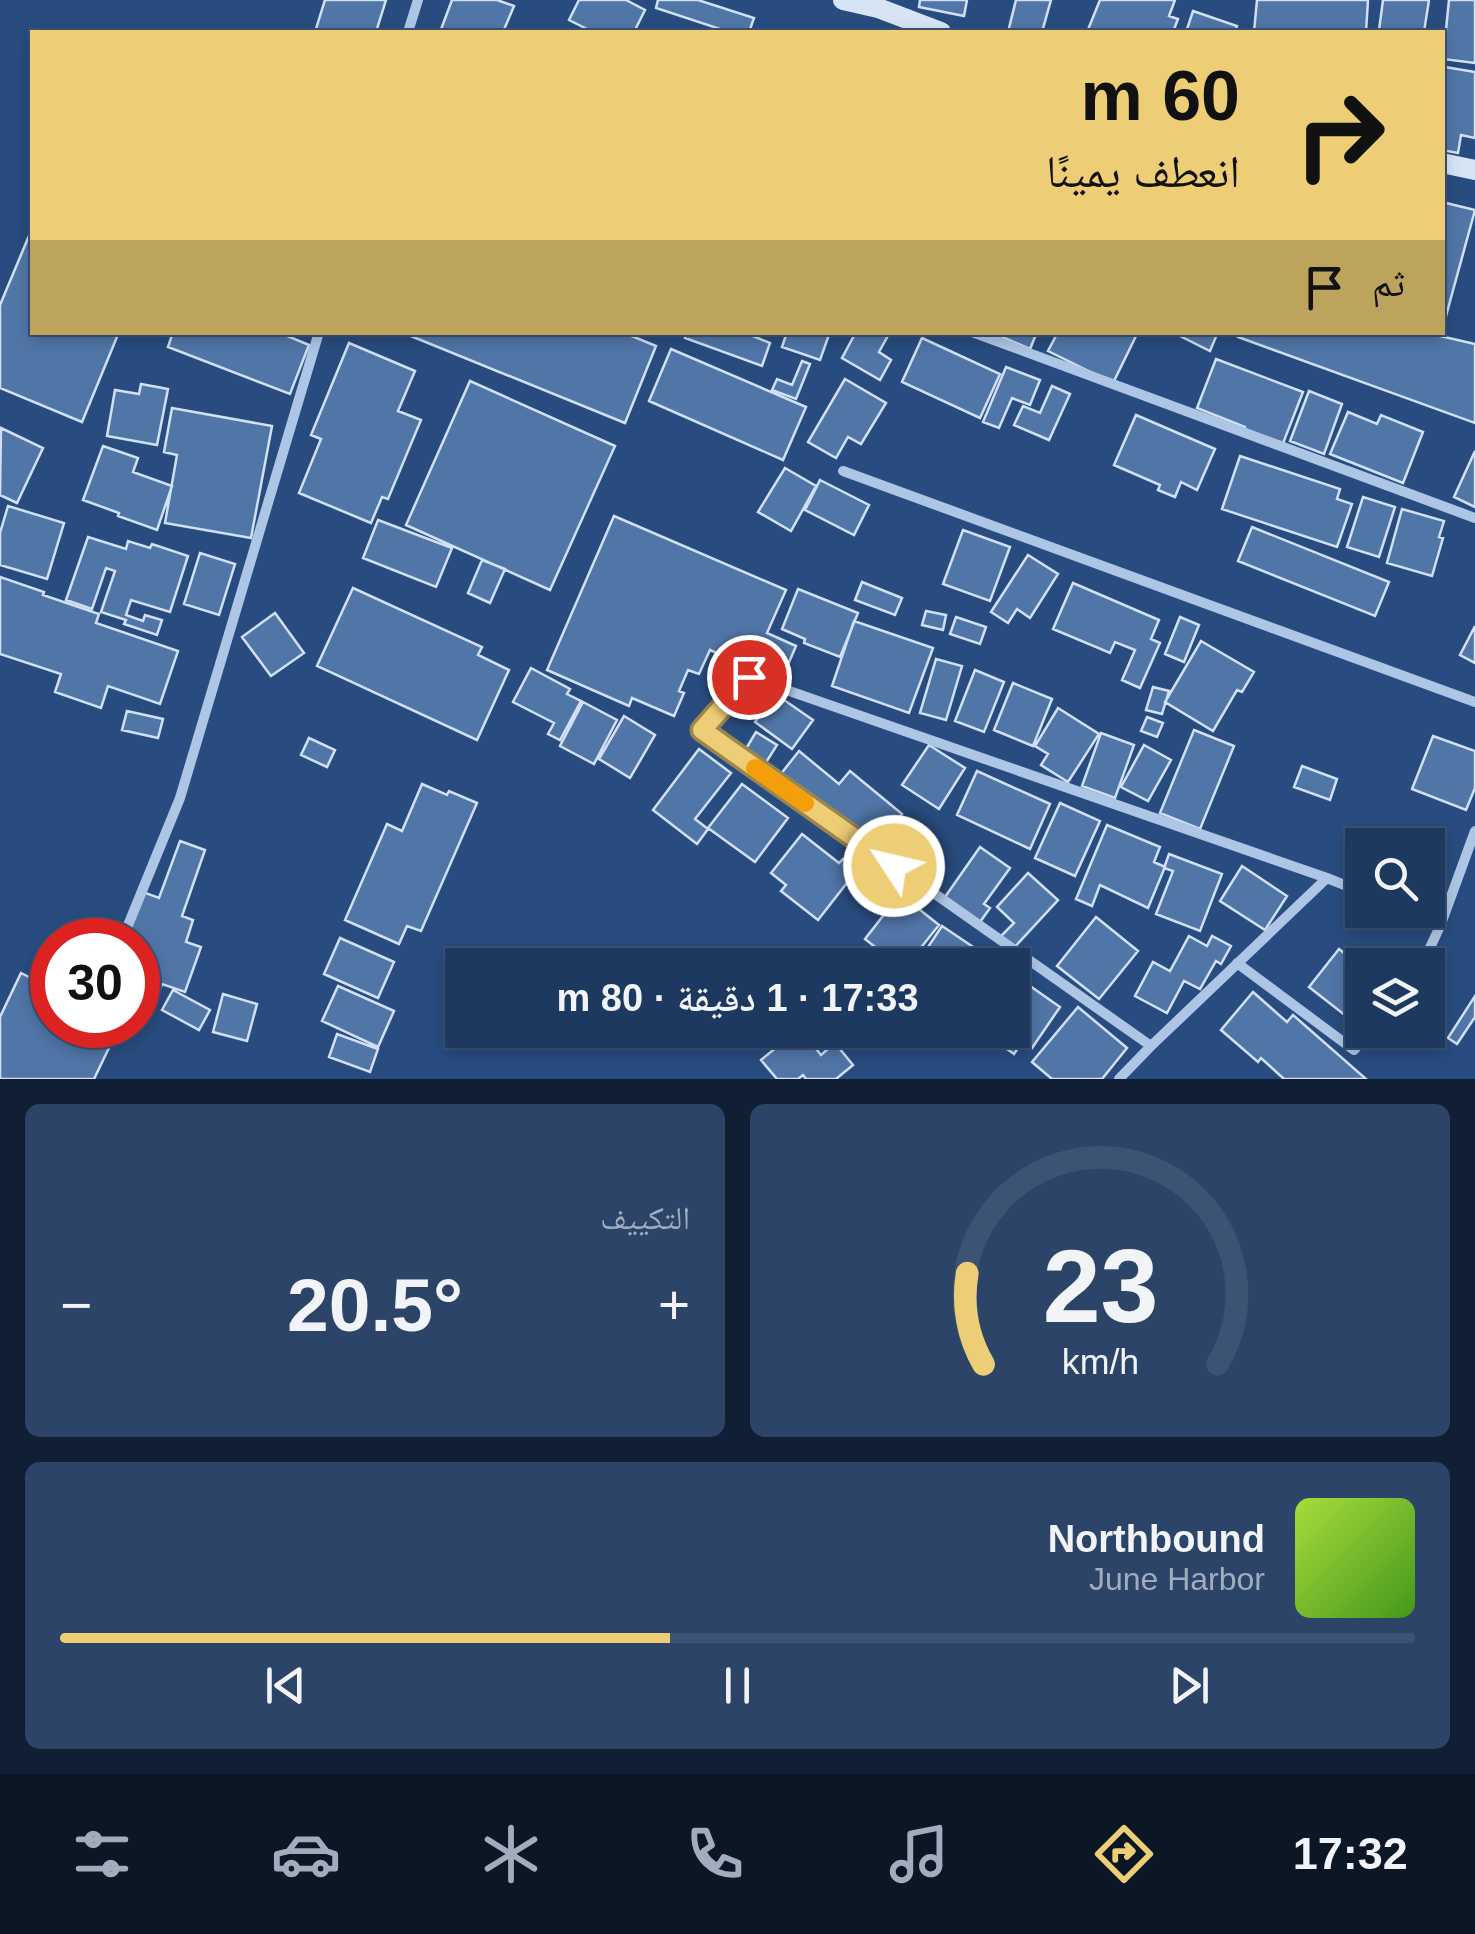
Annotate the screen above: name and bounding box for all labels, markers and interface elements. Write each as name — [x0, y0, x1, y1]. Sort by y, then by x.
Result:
text: 60 m — [1080, 57, 1240, 135]
icon: right — [1275, 70, 1405, 200]
text: انعطف يمينًا — [1046, 146, 1240, 197]
icon: arrive — [1297, 260, 1352, 315]
text: ثم — [1372, 262, 1405, 304]
pin — [707, 635, 792, 720]
icon: arrive — [722, 650, 777, 705]
position arrow — [842, 814, 946, 918]
map controls — [1345, 828, 1445, 1048]
button: search — [1345, 828, 1445, 928]
speed limit sign: 30 — [30, 918, 160, 1048]
button: layers — [1345, 948, 1445, 1048]
text: 17:33 · 1 دقيقة · 80 m — [556, 977, 919, 1019]
text: التكييف — [600, 1200, 690, 1236]
text: 23 — [1042, 1228, 1158, 1344]
text: 20.5° — [287, 1263, 463, 1347]
text: − — [60, 1274, 92, 1336]
text: + — [658, 1274, 690, 1336]
text: km/h — [1061, 1342, 1139, 1382]
text: Northbound — [1048, 1518, 1265, 1560]
text: June Harbor — [1089, 1561, 1265, 1597]
icon: previous — [258, 1658, 313, 1713]
icon: pause — [710, 1658, 765, 1713]
icon: next — [1162, 1658, 1217, 1713]
icon: filters — [67, 1819, 137, 1889]
icon: car — [271, 1819, 341, 1889]
icon: climate — [476, 1819, 546, 1889]
icon: phone — [680, 1819, 750, 1889]
icon: music — [884, 1819, 954, 1889]
icon: directions — [1089, 1819, 1159, 1889]
text: 17:32 — [1293, 1828, 1408, 1879]

